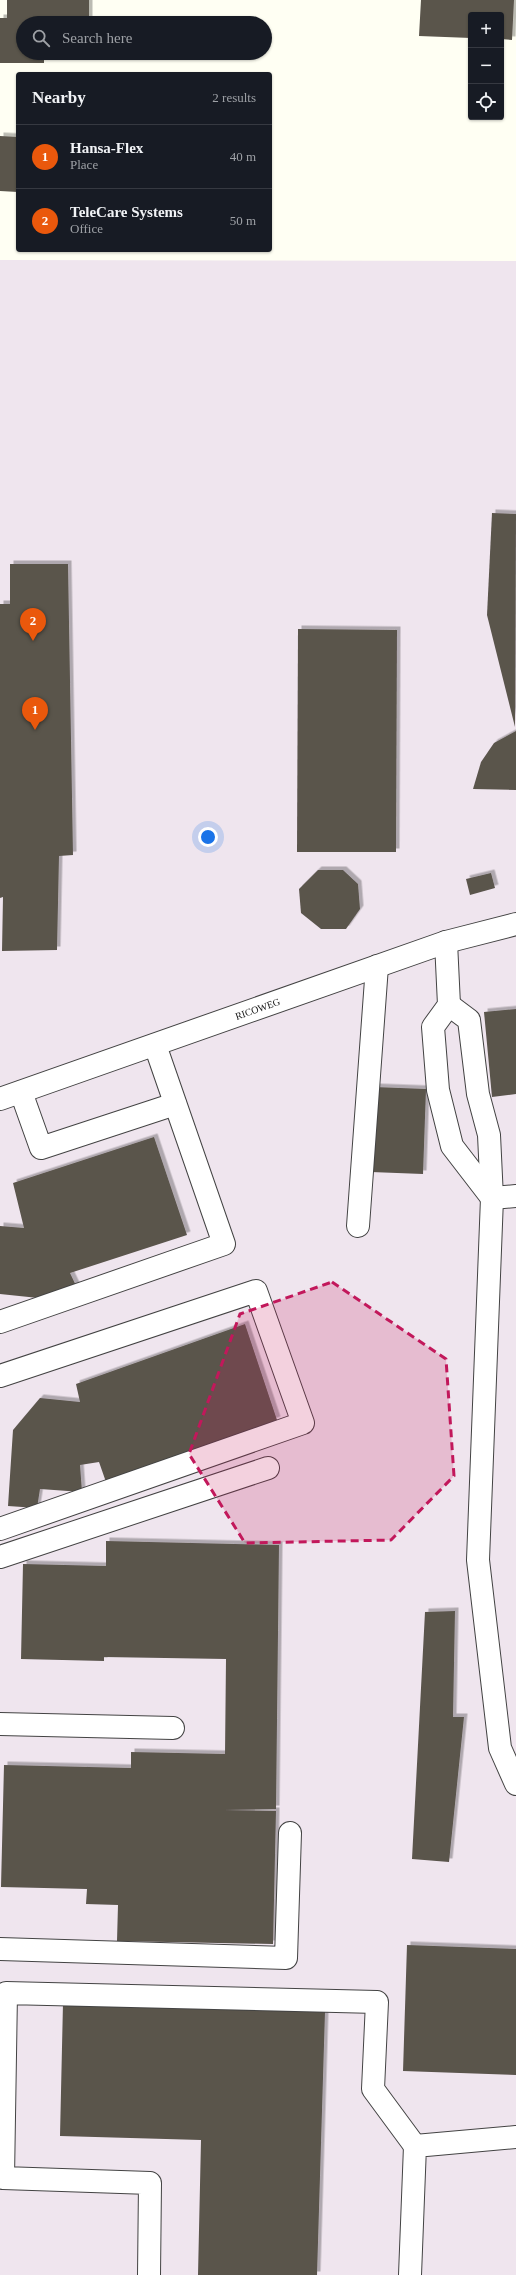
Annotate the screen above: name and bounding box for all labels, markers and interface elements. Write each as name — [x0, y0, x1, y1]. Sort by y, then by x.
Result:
map controls — [468, 12, 504, 120]
button: + — [468, 12, 504, 48]
search box — [16, 16, 272, 60]
icon: search — [30, 27, 52, 49]
text: Search here — [62, 30, 132, 46]
button: − — [468, 48, 504, 84]
button: locate — [468, 84, 504, 120]
text: Nearby — [32, 88, 86, 107]
text: 2 results — [212, 90, 256, 105]
text: Hansa-Flex — [70, 140, 143, 156]
text: 1 — [42, 149, 48, 164]
text: 40 m — [230, 149, 256, 164]
text: Place — [70, 157, 98, 172]
text: TeleCare Systems — [70, 204, 183, 220]
text: 2 — [42, 213, 48, 228]
text: 50 m — [230, 213, 256, 228]
text: Office — [70, 221, 103, 236]
pin: 2 — [20, 608, 46, 641]
pin: 1 — [22, 697, 48, 730]
your location — [198, 827, 218, 847]
street label: RICOWEG — [234, 996, 282, 1022]

